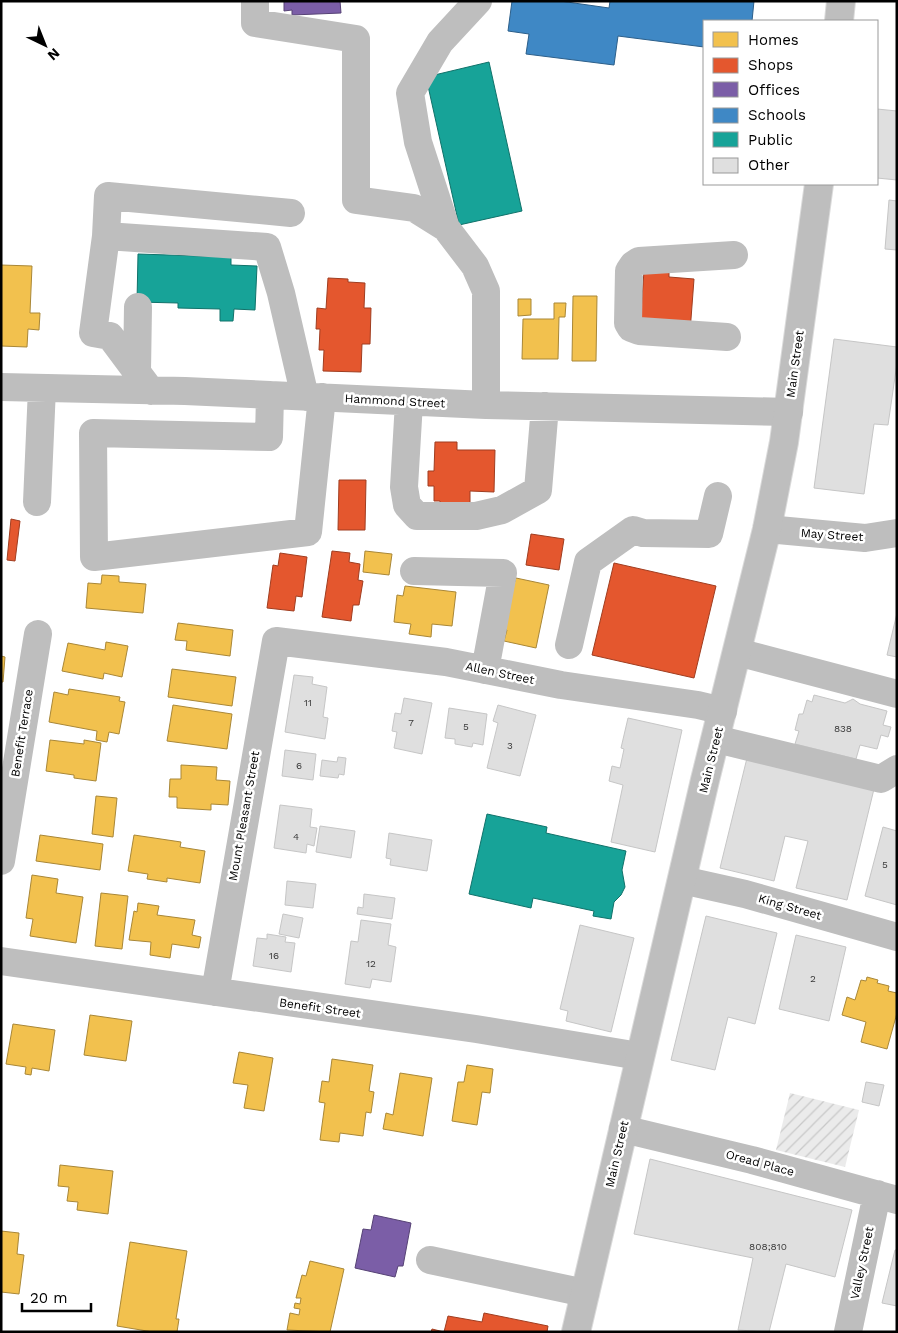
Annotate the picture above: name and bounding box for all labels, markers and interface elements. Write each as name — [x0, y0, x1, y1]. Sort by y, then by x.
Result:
north arrow — [20, 20, 70, 70]
legend — [703, 20, 878, 185]
text: Homes — [748, 31, 799, 49]
text: N — [45, 45, 63, 64]
text: Shops — [748, 56, 793, 74]
text: Offices — [748, 81, 800, 99]
text: Schools — [748, 106, 806, 124]
text: Public — [748, 131, 793, 149]
text: Other — [748, 156, 790, 174]
street label: Main Street — [783, 329, 807, 399]
street label: Hammond Street — [344, 391, 446, 411]
street label: May Street — [800, 526, 864, 544]
street label: Allen Street — [464, 659, 536, 687]
street label: Benefit Terrace — [8, 688, 36, 778]
house number: 11 — [304, 697, 312, 708]
house number: 7 — [408, 717, 414, 728]
house number: 5 — [463, 721, 469, 732]
house number: 838 — [834, 723, 852, 734]
street label: Main Street — [696, 725, 726, 795]
house number: 3 — [507, 740, 513, 751]
street label: Mount Pleasant Street — [226, 750, 262, 882]
house number: 6 — [296, 760, 302, 771]
house number: 4 — [293, 831, 299, 842]
house number: 5 — [882, 859, 888, 870]
street label: King Street — [757, 891, 823, 923]
house number: 16 — [269, 950, 279, 961]
house number: 12 — [366, 958, 376, 969]
house number: 2 — [810, 973, 816, 984]
street label: Benefit Street — [278, 995, 362, 1021]
street label: Main Street — [603, 1119, 631, 1189]
street label: Oread Place — [724, 1147, 796, 1179]
street label: Valley Street — [847, 1225, 877, 1301]
house number: 808;810 — [749, 1241, 787, 1252]
scale bar — [22, 1280, 91, 1312]
text: 20 m — [30, 1289, 68, 1307]

